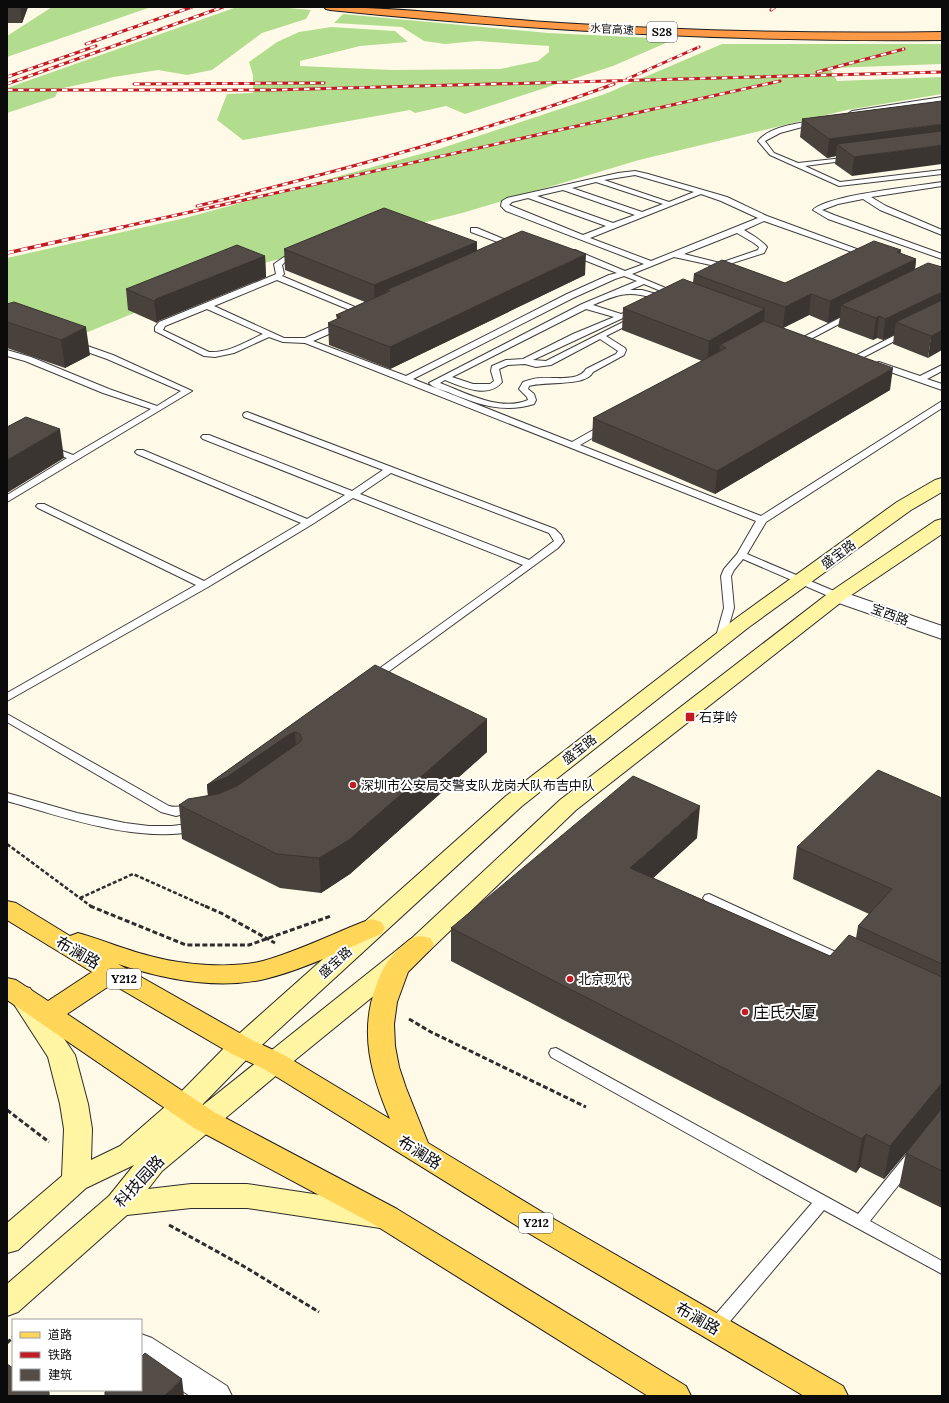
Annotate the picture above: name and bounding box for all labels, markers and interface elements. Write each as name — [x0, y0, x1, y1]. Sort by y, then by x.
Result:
street label: 水官高速 — [590, 21, 634, 37]
road number: S28 — [647, 22, 677, 42]
street label: 盛宝路 — [818, 536, 859, 573]
street label: 宝西路 — [869, 600, 911, 629]
place label: 石芽岭 — [699, 709, 738, 726]
marker: 石芽岭 — [684, 711, 696, 723]
street label: 盛宝路 — [559, 731, 600, 768]
place label: 深圳市公安局交警支队龙岗大队布吉中队 — [361, 777, 595, 794]
marker: 深圳市公安局交警支队龙岗大队布吉中队 — [348, 780, 358, 790]
street label: 布澜路 — [52, 931, 104, 973]
street label: 盛宝路 — [315, 943, 356, 982]
road number: Y212 — [107, 969, 141, 989]
place label: 北京现代 — [578, 971, 630, 988]
marker: 北京现代 — [565, 974, 575, 984]
place label: 庄氏大厦 — [753, 1002, 817, 1022]
marker: 庄氏大厦 — [740, 1007, 750, 1017]
street label: 布澜路 — [394, 1131, 446, 1173]
street label: 科技园路 — [110, 1151, 168, 1211]
road number: Y212 — [519, 1213, 553, 1233]
street label: 布澜路 — [672, 1297, 724, 1339]
legend — [12, 1319, 142, 1391]
text: 道路 — [48, 1327, 72, 1342]
text: 铁路 — [48, 1347, 72, 1362]
text: 建筑 — [48, 1367, 72, 1382]

